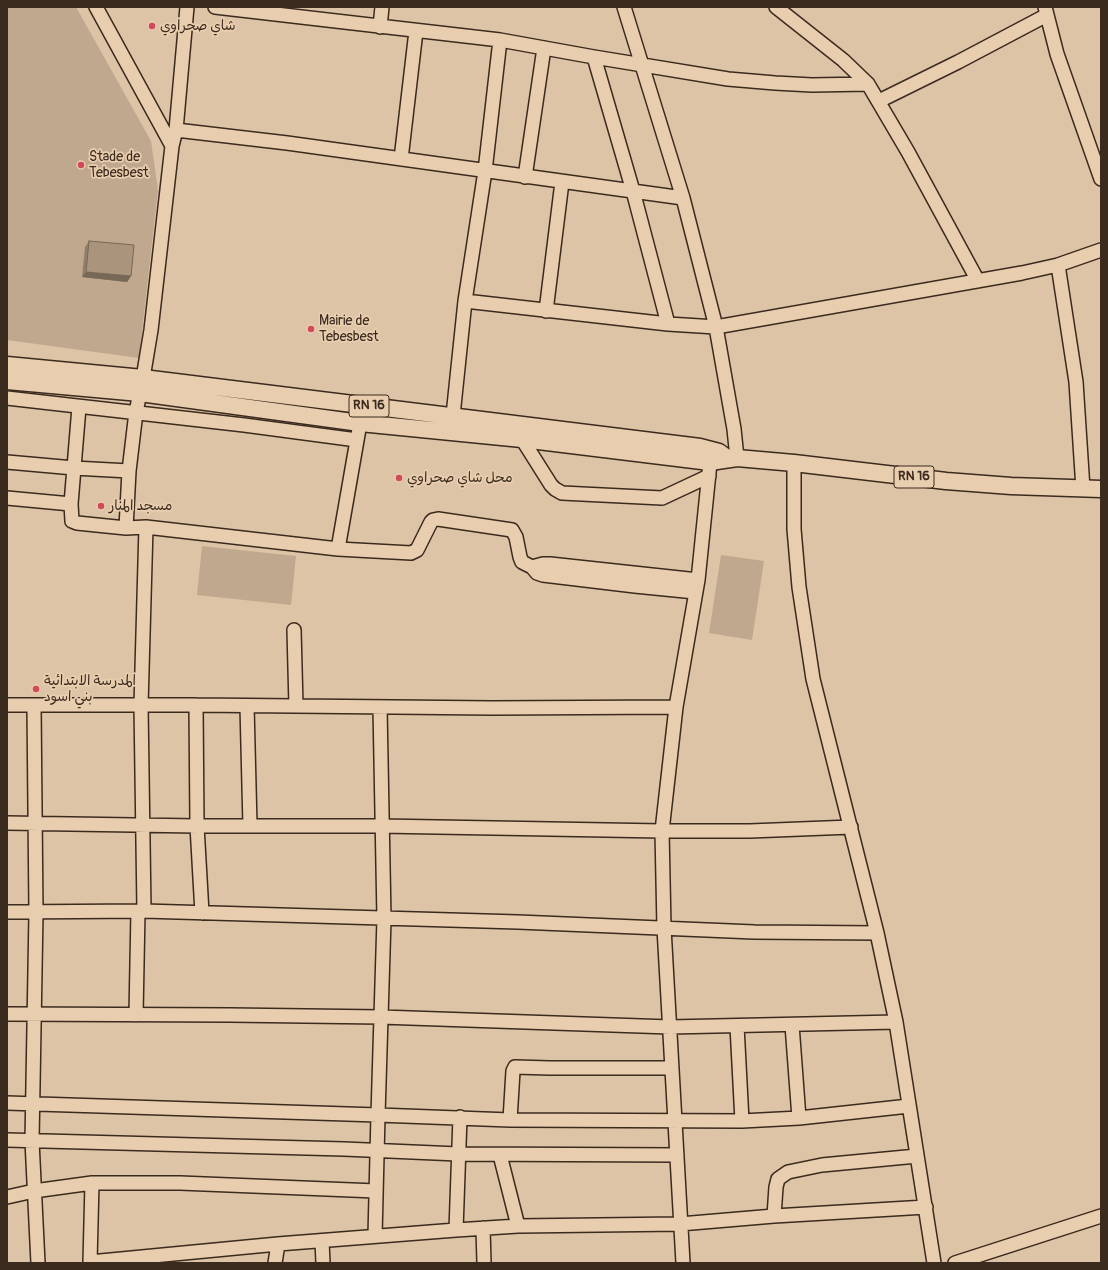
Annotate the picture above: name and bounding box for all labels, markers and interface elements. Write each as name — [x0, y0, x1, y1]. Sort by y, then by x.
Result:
place label: شاي صحراوي — [160, 18, 236, 34]
marker: شاي صحراوي — [147, 21, 157, 31]
place label: Stade de Tebesbest — [89, 149, 149, 182]
marker: Stade de Tebesbest — [76, 160, 86, 170]
place label: Mairie de Tebesbest — [319, 313, 379, 346]
marker: Mairie de Tebesbest — [306, 324, 316, 334]
road number: RN 16 — [349, 395, 389, 417]
road number: RN 16 — [894, 466, 934, 488]
place label: محل شاي صحراوي — [407, 470, 513, 486]
marker: محل شاي صحراوي — [394, 473, 404, 483]
place label: مسجد المنار — [109, 498, 172, 514]
marker: مسجد المنار — [96, 501, 106, 511]
place label: المدرسة الابتدائية بني اسود — [44, 673, 136, 706]
marker: المدرسة الابتدائية بني اسود — [31, 684, 41, 694]

